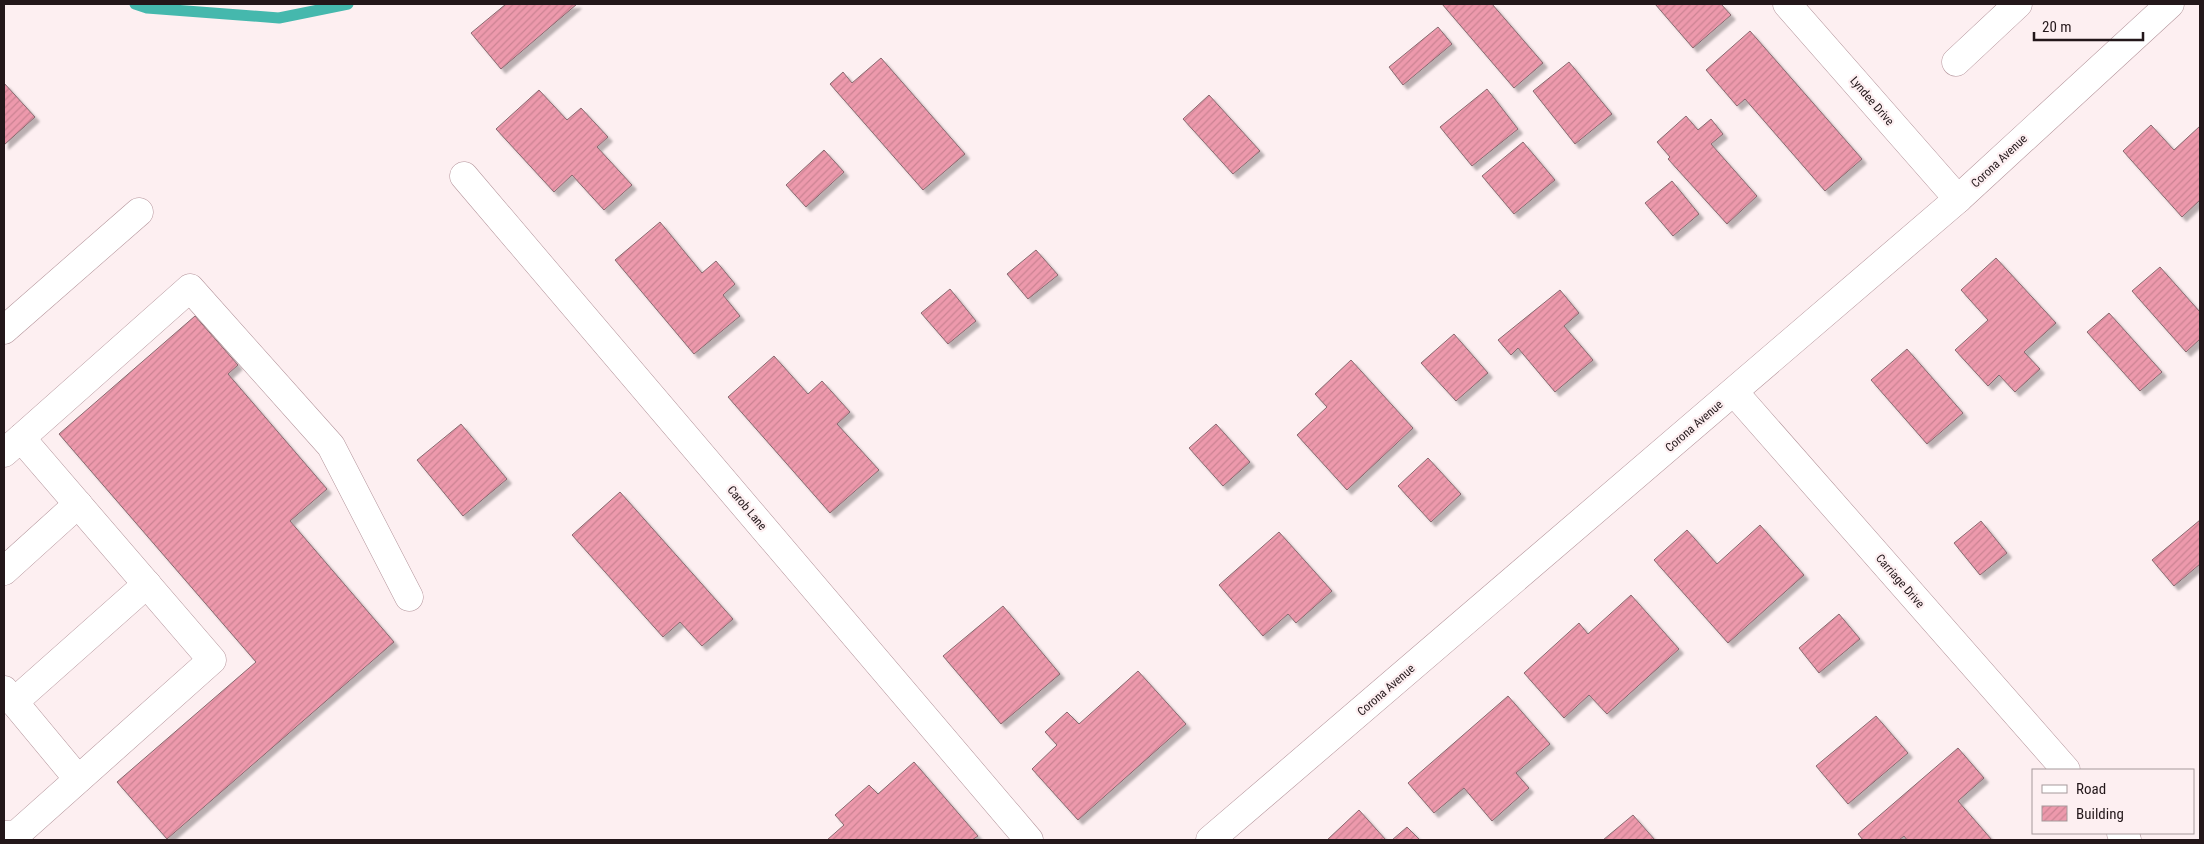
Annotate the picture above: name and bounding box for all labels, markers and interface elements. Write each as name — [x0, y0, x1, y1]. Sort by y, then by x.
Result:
scale bar — [2034, 10, 2143, 42]
text: 20 m — [2042, 18, 2072, 36]
street label: Lyndee Drive — [1847, 74, 1897, 128]
street label: Corona Avenue — [1968, 131, 2030, 190]
street label: Corona Avenue — [1663, 397, 1726, 455]
street label: Carob Lane — [724, 483, 770, 533]
street label: Carriage Drive — [1873, 551, 1927, 611]
street label: Corona Avenue — [1355, 661, 1418, 719]
legend — [2032, 769, 2194, 834]
text: Road — [2076, 780, 2106, 798]
text: Building — [2076, 805, 2124, 823]

